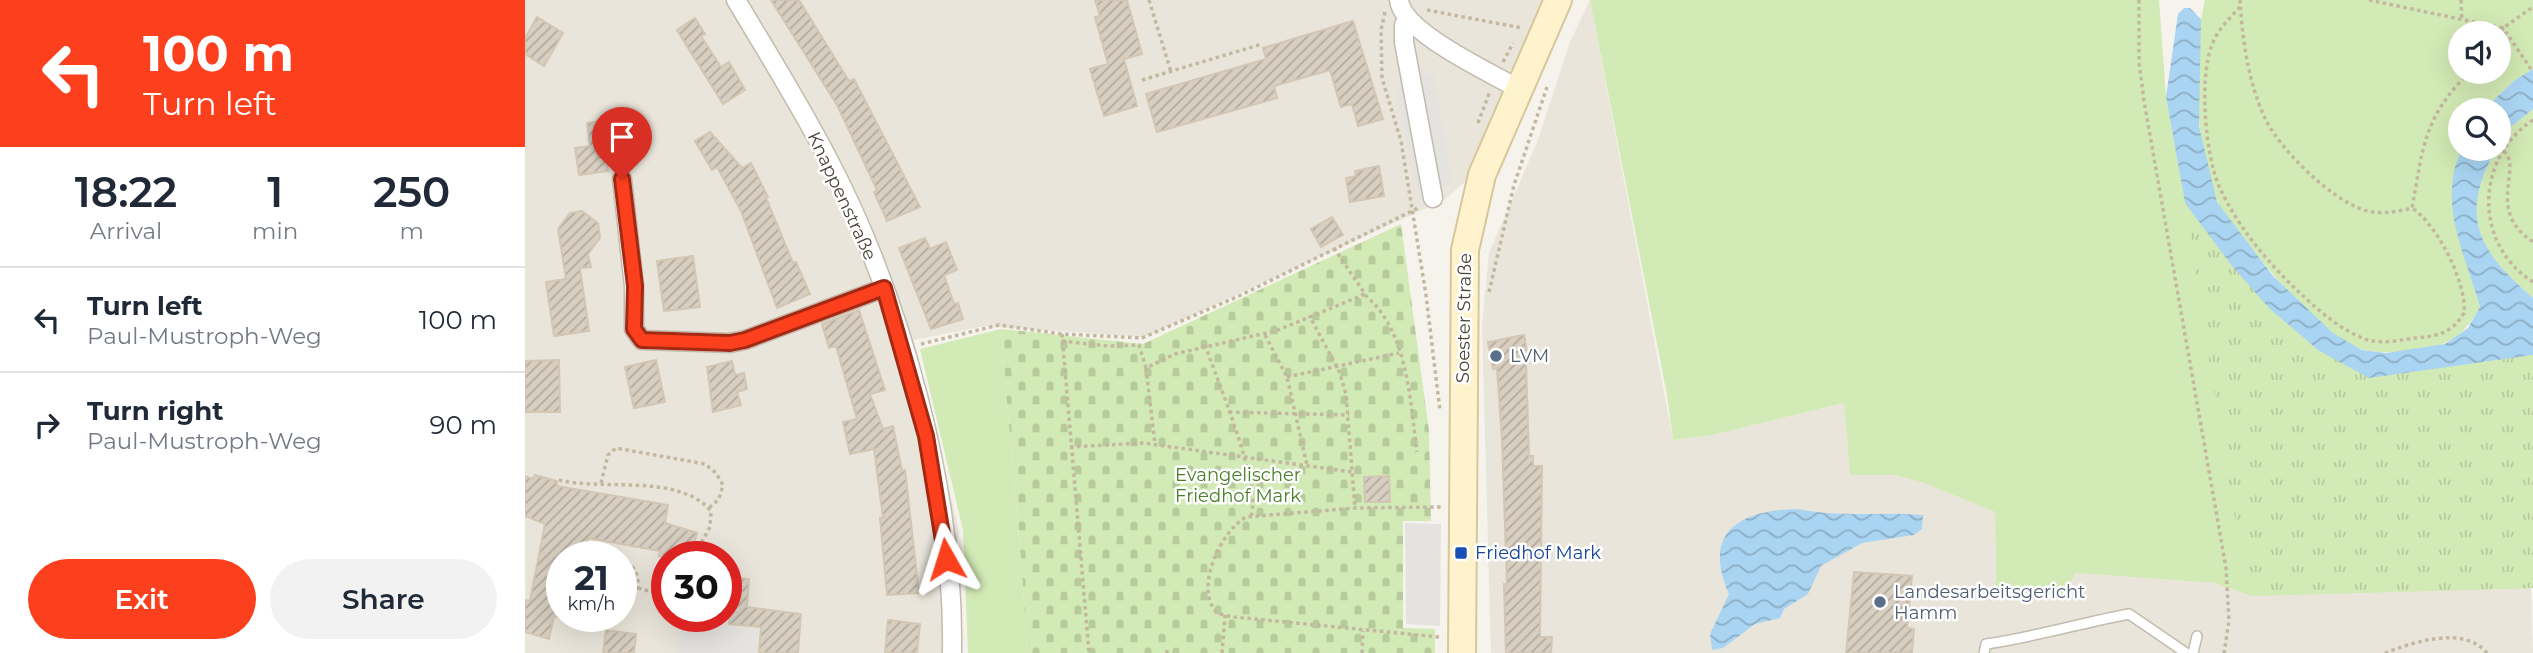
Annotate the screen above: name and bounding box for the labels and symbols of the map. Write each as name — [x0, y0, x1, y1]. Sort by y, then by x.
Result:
pin — [592, 107, 652, 179]
street label: Knappenstraße — [803, 128, 881, 264]
street label: Soester Straße — [1452, 253, 1476, 383]
place label: LVM — [1510, 345, 1549, 367]
marker: LVM — [1488, 348, 1504, 364]
park label: Evangelischer Friedhof Mark — [1175, 464, 1301, 507]
position arrow — [909, 522, 983, 596]
speed limit sign: 30 — [651, 541, 742, 632]
place label: Friedhof Mark — [1475, 542, 1601, 564]
marker: Friedhof Mark — [1453, 545, 1469, 561]
place label: Landesarbeitsgericht Hamm — [1894, 581, 2085, 624]
marker: Landesarbeitsgericht Hamm — [1872, 594, 1888, 610]

